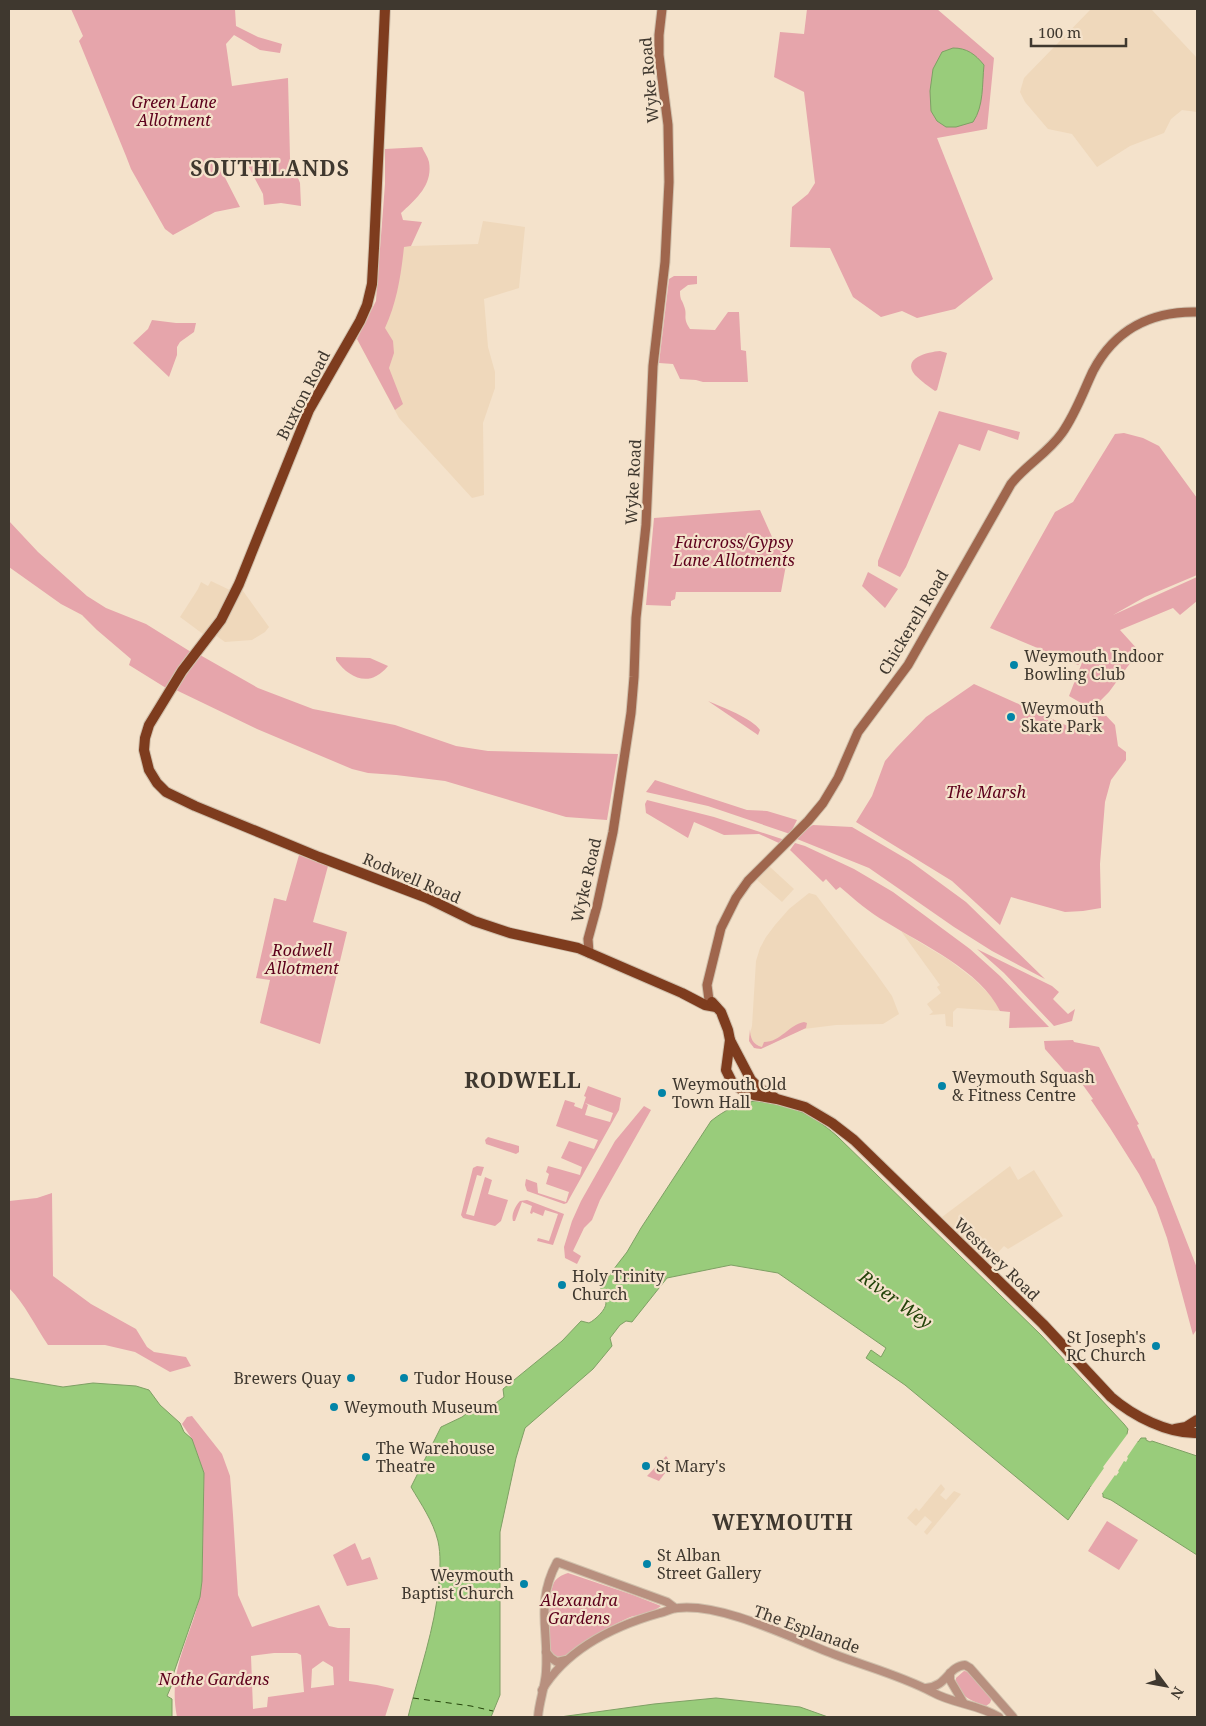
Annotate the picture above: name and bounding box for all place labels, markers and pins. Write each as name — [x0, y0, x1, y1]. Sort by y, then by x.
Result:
place label: Weymouth Indoor Bowling Club — [1024, 645, 1164, 685]
marker: Weymouth Indoor Bowling Club — [1008, 659, 1020, 671]
place label: Weymouth Skate Park — [1021, 697, 1105, 737]
marker: Weymouth Skate Park — [1005, 711, 1017, 723]
place label: Weymouth Squash & Fitness Centre — [952, 1066, 1095, 1106]
place label: Weymouth Old Town Hall — [672, 1073, 787, 1113]
marker: Weymouth Squash & Fitness Centre — [936, 1080, 948, 1092]
marker: Weymouth Old Town Hall — [656, 1087, 668, 1099]
place label: Holy Trinity Church — [572, 1265, 666, 1305]
marker: Holy Trinity Church — [556, 1279, 568, 1291]
place label: St Joseph's RC Church — [1066, 1326, 1146, 1366]
marker: St Joseph's RC Church — [1150, 1340, 1162, 1352]
place label: Brewers Quay — [233, 1367, 342, 1389]
place label: Tudor House — [414, 1367, 513, 1389]
marker: Brewers Quay — [345, 1372, 357, 1384]
marker: Tudor House — [398, 1372, 410, 1384]
place label: Weymouth Museum — [344, 1396, 498, 1418]
marker: Weymouth Museum — [328, 1401, 340, 1413]
place label: The Warehouse Theatre — [376, 1437, 495, 1477]
marker: The Warehouse Theatre — [360, 1451, 372, 1463]
place label: St Mary's — [656, 1455, 726, 1477]
marker: St Mary's — [640, 1460, 652, 1472]
place label: St Alban Street Gallery — [657, 1544, 762, 1584]
marker: St Alban Street Gallery — [641, 1558, 653, 1570]
place label: Weymouth Baptist Church — [401, 1564, 514, 1604]
marker: Weymouth Baptist Church — [518, 1578, 530, 1590]

